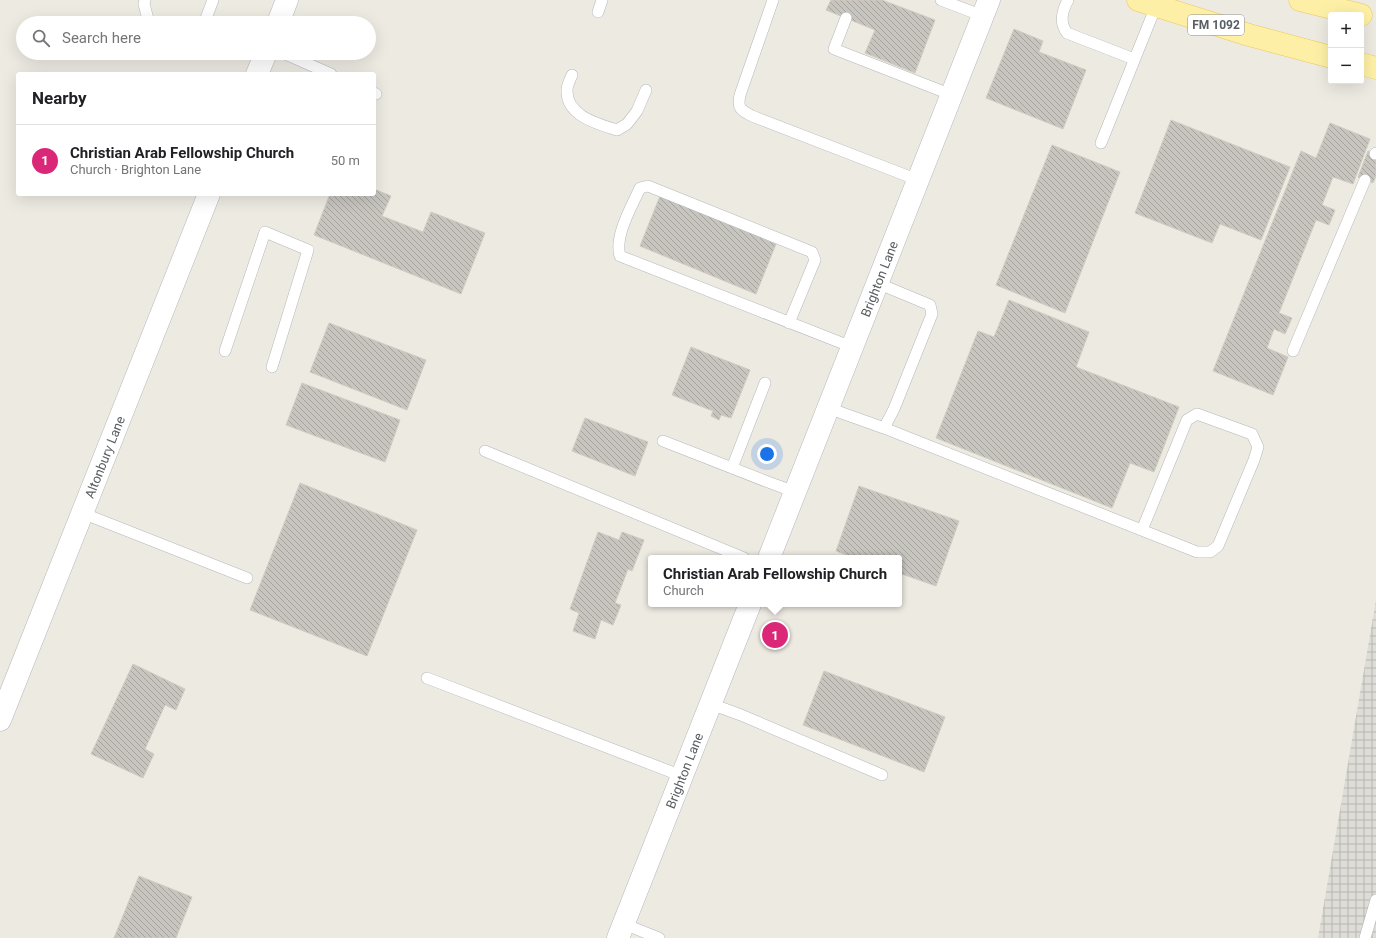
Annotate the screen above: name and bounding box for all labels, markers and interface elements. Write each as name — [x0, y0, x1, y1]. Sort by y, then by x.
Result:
map controls — [1328, 12, 1364, 84]
button: + — [1328, 12, 1364, 48]
road number: FM 1092 — [1188, 15, 1244, 35]
search box — [16, 16, 376, 60]
icon: search — [30, 27, 52, 49]
text: Search here — [62, 29, 141, 47]
button: − — [1328, 48, 1364, 84]
text: Nearby — [32, 88, 87, 108]
text: Christian Arab Fellowship Church — [70, 144, 294, 162]
text: 1 — [41, 153, 49, 168]
text: 50 m — [331, 153, 360, 168]
text: Church · Brighton Lane — [70, 162, 201, 177]
street label: Brighton Lane — [857, 239, 901, 319]
street label: Altonbury Lane — [81, 414, 128, 500]
your location — [757, 444, 777, 464]
popup — [648, 555, 902, 607]
text: Christian Arab Fellowship Church — [663, 565, 887, 583]
text: Church — [663, 583, 704, 598]
pin: 1 — [762, 620, 788, 650]
street label: Brighton Lane — [662, 730, 706, 811]

